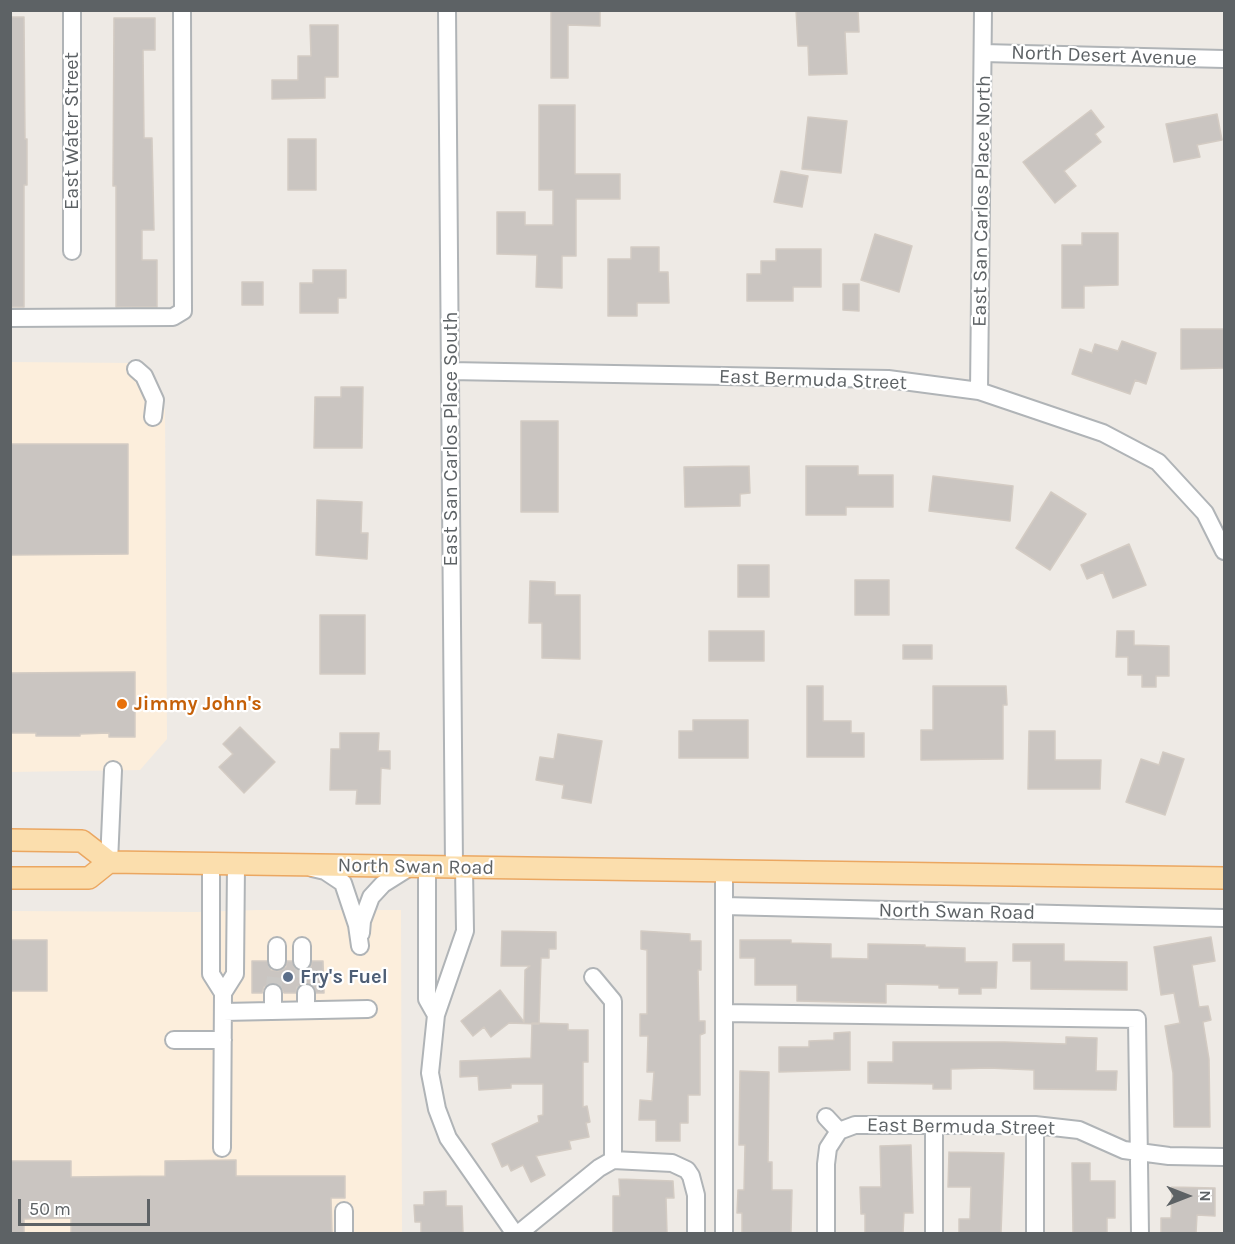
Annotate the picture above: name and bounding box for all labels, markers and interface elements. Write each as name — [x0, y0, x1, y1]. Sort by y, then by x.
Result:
street label: North Desert Avenue — [1011, 41, 1197, 71]
street label: East Water Street — [60, 52, 84, 210]
street label: East San Carlos Place North — [968, 75, 996, 327]
street label: East San Carlos Place South — [439, 312, 463, 566]
street label: East Bermuda Street — [718, 365, 908, 395]
place label: Jimmy John's — [134, 692, 262, 716]
marker: Jimmy John's — [115, 697, 129, 711]
street label: North Swan Road — [337, 854, 495, 880]
street label: North Swan Road — [878, 899, 1036, 925]
place label: Fry's Fuel — [300, 965, 388, 989]
marker: Fry's Fuel — [281, 970, 295, 984]
street label: East Bermuda Street — [867, 1113, 1055, 1141]
north arrow — [1157, 1166, 1217, 1226]
scale bar — [21, 1187, 153, 1225]
text: N — [1196, 1190, 1215, 1202]
text: 50 m — [29, 1198, 71, 1220]

